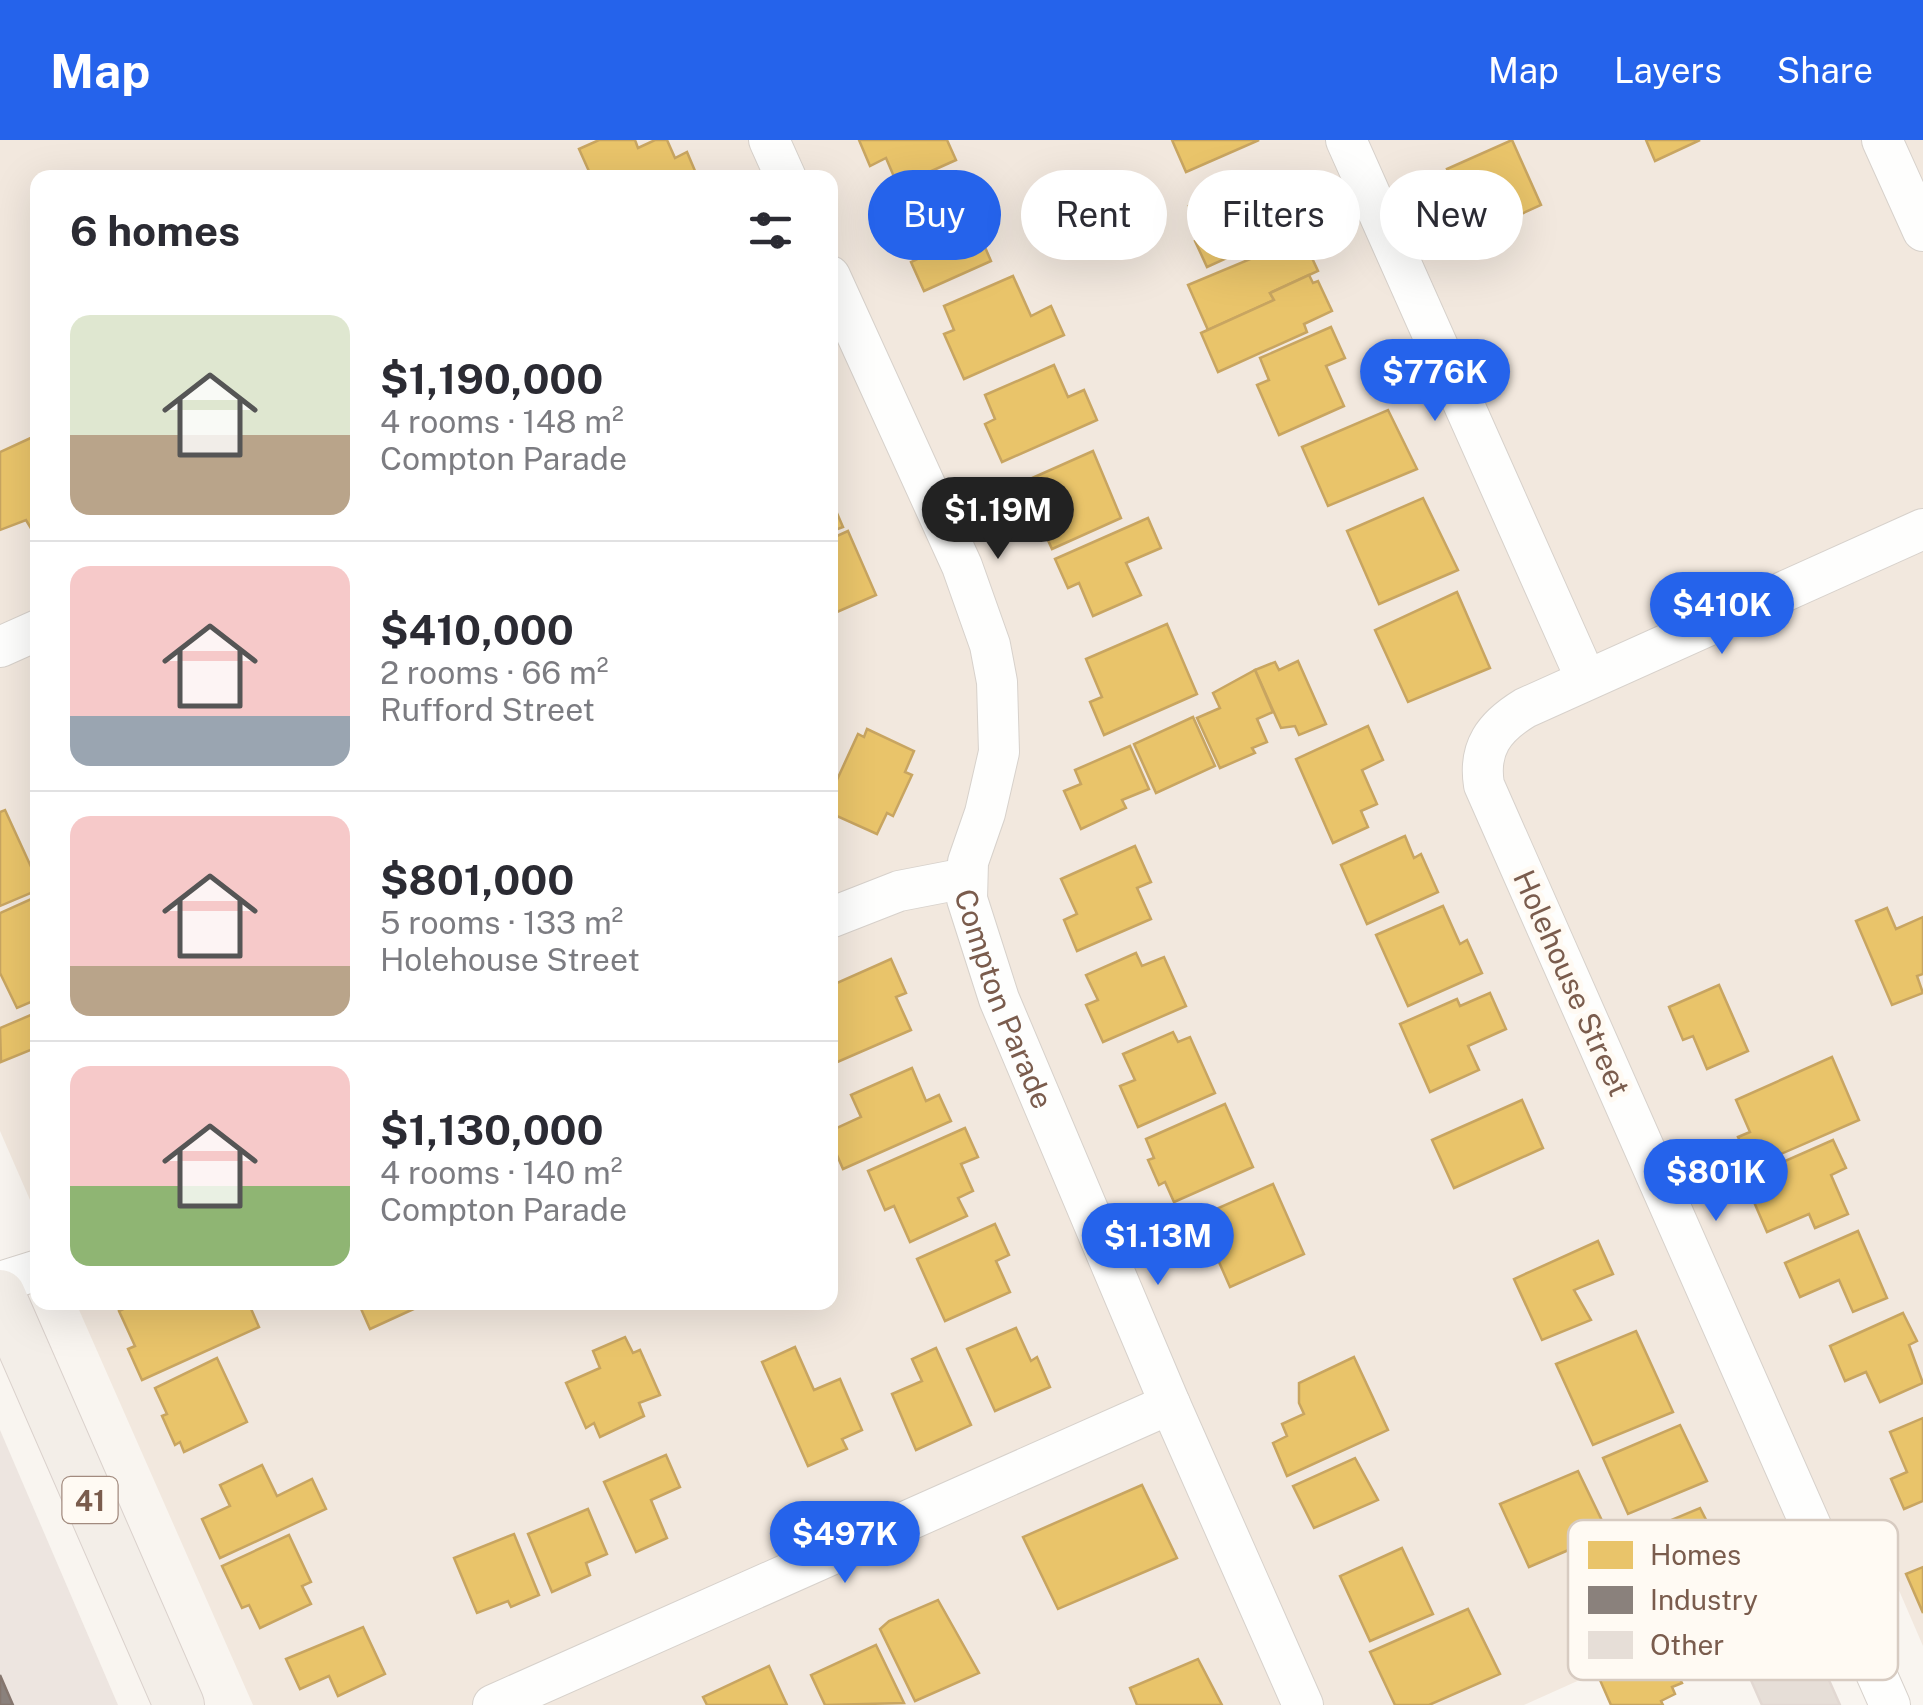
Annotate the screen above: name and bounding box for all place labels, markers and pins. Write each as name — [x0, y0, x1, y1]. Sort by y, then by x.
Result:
pin: $776K — [1365, 339, 1505, 424]
pin: $1.19M — [917, 477, 1079, 562]
pin: $410K — [1652, 572, 1792, 657]
pin: $801K — [1646, 1139, 1786, 1224]
pin: $1.13M — [1077, 1203, 1239, 1288]
pin: $497K — [775, 1501, 915, 1586]

